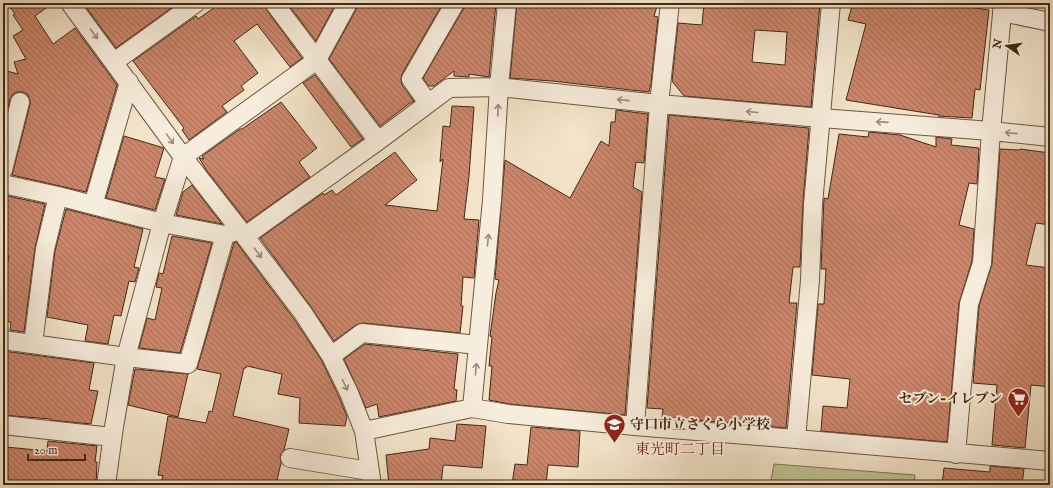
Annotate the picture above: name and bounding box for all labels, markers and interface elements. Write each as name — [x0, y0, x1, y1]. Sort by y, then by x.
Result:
north arrow — [987, 26, 1027, 66]
one-way arrow — [89, 29, 98, 40]
text: N — [990, 37, 1006, 51]
one-way arrow — [617, 96, 630, 104]
one-way arrow — [494, 104, 501, 117]
one-way arrow — [746, 108, 759, 115]
one-way arrow — [876, 119, 889, 126]
one-way arrow — [1005, 129, 1018, 136]
one-way arrow — [166, 134, 174, 145]
one-way arrow — [485, 234, 492, 247]
one-way arrow — [254, 248, 262, 259]
one-way arrow — [472, 363, 479, 376]
one-way arrow — [342, 378, 349, 390]
supermarket icon: セブン-イレブン — [1005, 386, 1031, 419]
place label: セブン-イレブン — [899, 390, 1002, 408]
school or university icon: 守口市立さくら小学校 — [602, 412, 628, 445]
place label: 守口市立さくら小学校 — [630, 416, 770, 434]
scale bar — [28, 436, 85, 462]
district label: 東光町二丁目 — [635, 440, 725, 459]
text: 20 m — [34, 443, 57, 458]

